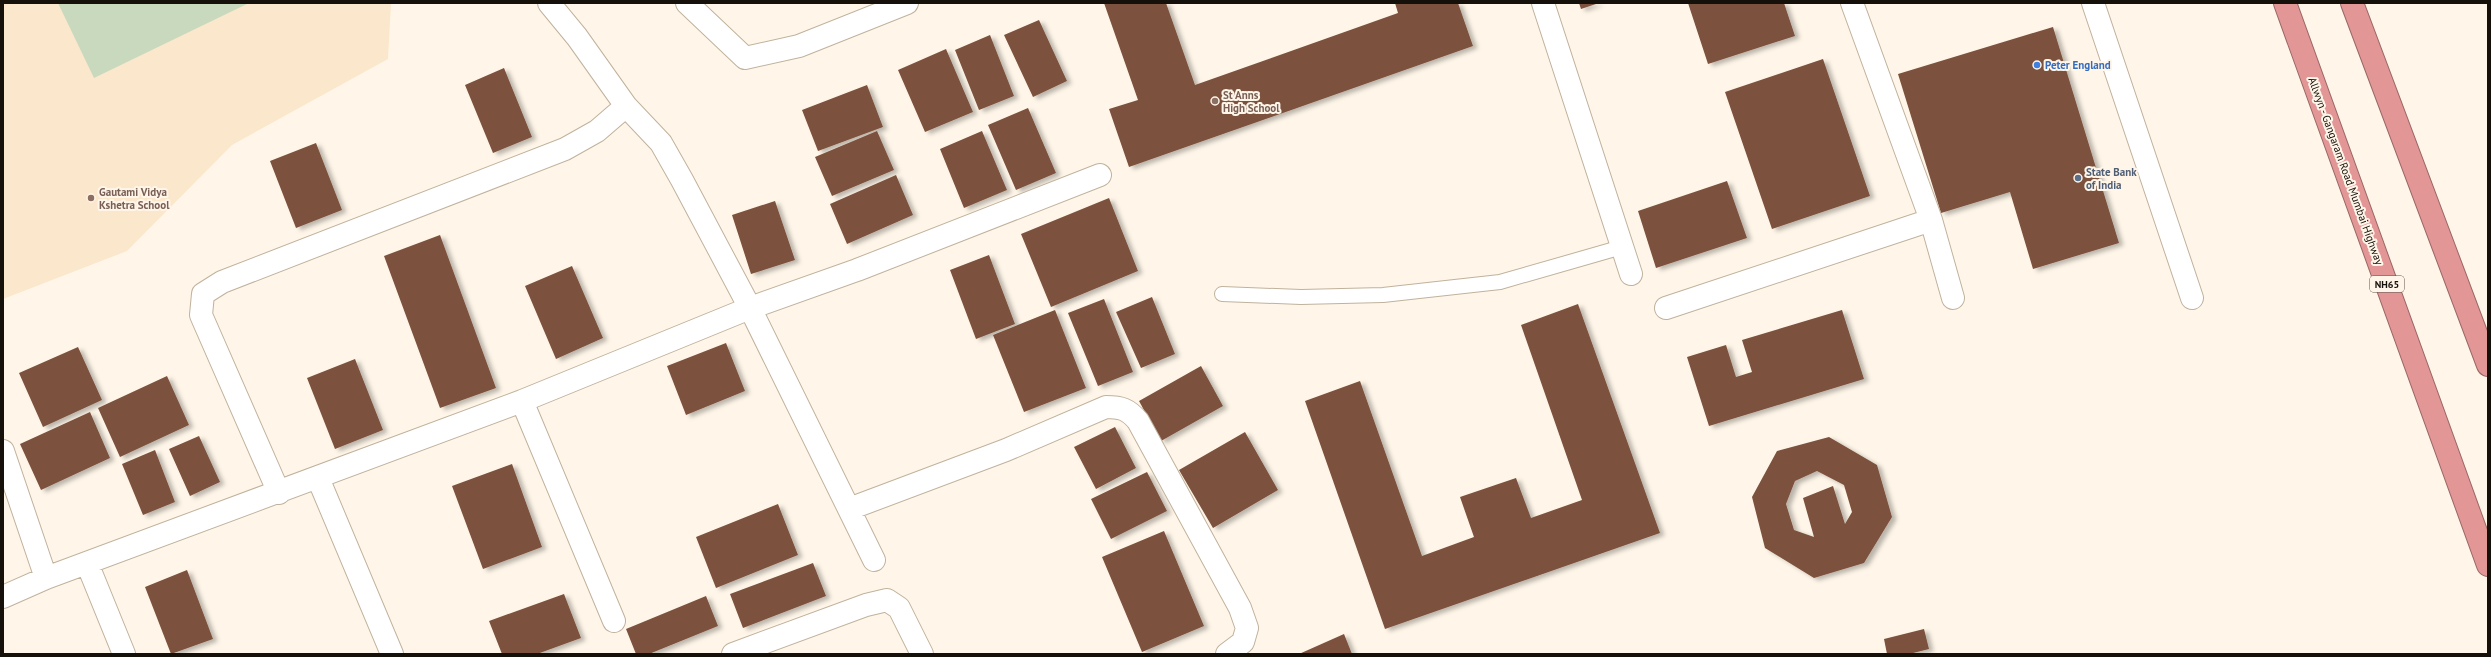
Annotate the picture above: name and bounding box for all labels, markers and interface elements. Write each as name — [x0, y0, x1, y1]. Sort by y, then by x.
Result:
place label: Peter England — [2045, 58, 2111, 72]
marker: Peter England — [2032, 60, 2042, 70]
street label: Allwyn - Gangaram Road Mumbai Highway — [2305, 75, 2387, 268]
place label: St Anns High School — [1223, 88, 1280, 115]
marker: St Anns High School — [1210, 96, 1220, 106]
place label: State Bank of India — [2086, 165, 2137, 192]
marker: State Bank of India — [2073, 173, 2083, 183]
place label: Gautami Vidya Kshetra School — [99, 185, 170, 212]
marker: Gautami Vidya Kshetra School — [86, 193, 96, 203]
road number: NH65 — [2370, 276, 2404, 292]

